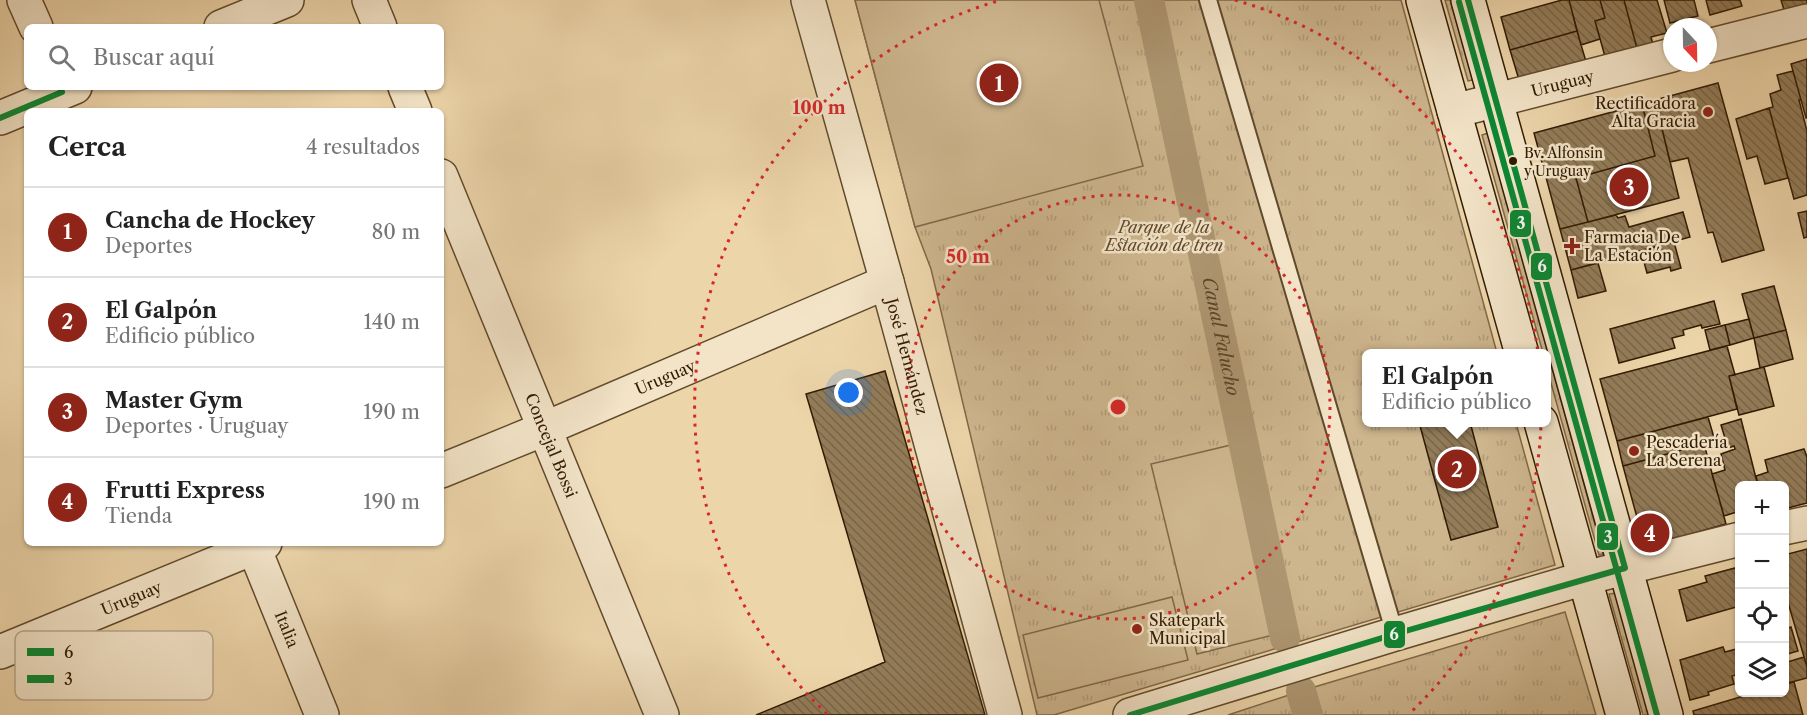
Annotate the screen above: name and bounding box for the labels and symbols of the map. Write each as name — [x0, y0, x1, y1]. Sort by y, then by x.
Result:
north arrow — [1663, 18, 1717, 72]
pin: 1 — [980, 60, 1018, 106]
street label: Uruguay — [1529, 65, 1597, 101]
place label: Rectificadora Alta Gracia — [1595, 93, 1697, 131]
text: 100 m — [792, 97, 846, 119]
marker: Rectificadora Alta Gracia — [1701, 105, 1715, 119]
place label: Bv. Alfonsin y Uruguay — [1523, 144, 1603, 180]
marker: Bv. Alfonsin y Uruguay — [1507, 155, 1519, 167]
pin: 3 — [1610, 164, 1648, 210]
line badge: 3 — [1509, 209, 1532, 238]
text: 3 — [1516, 213, 1526, 233]
park label: Parque de la Estación de tren — [1103, 217, 1223, 255]
place label: Farmacia De La Estación — [1584, 227, 1680, 265]
marker: Farmacia De La Estación — [1565, 239, 1579, 253]
text: 50 m — [946, 246, 990, 268]
line badge: 6 — [1530, 252, 1553, 281]
text: 6 — [1537, 256, 1547, 276]
water label: Canal Falucho — [1197, 275, 1244, 398]
street label: José Hernández — [881, 293, 933, 417]
street label: Uruguay — [632, 355, 699, 399]
your location — [834, 378, 863, 407]
street label: Concejal Bossi — [521, 390, 582, 501]
centre of rings — [1108, 397, 1128, 417]
place label: Pescadería La Serena — [1646, 432, 1728, 470]
marker: Pescadería La Serena — [1627, 444, 1641, 458]
pin: 2 — [1438, 446, 1476, 492]
pin: 4 — [1630, 510, 1670, 556]
line badge: 3 — [1596, 522, 1619, 551]
text: 3 — [1603, 527, 1613, 547]
street label: Uruguay — [98, 576, 166, 619]
street label: Italia — [271, 608, 304, 651]
place label: Skatepark Municipal — [1149, 610, 1226, 648]
line badge: 6 — [1383, 620, 1406, 649]
marker: Skatepark Municipal — [1130, 622, 1144, 636]
text: 6 — [1389, 624, 1399, 644]
legend — [15, 631, 213, 700]
text: 6 — [64, 642, 73, 662]
text: 3 — [64, 669, 73, 689]

